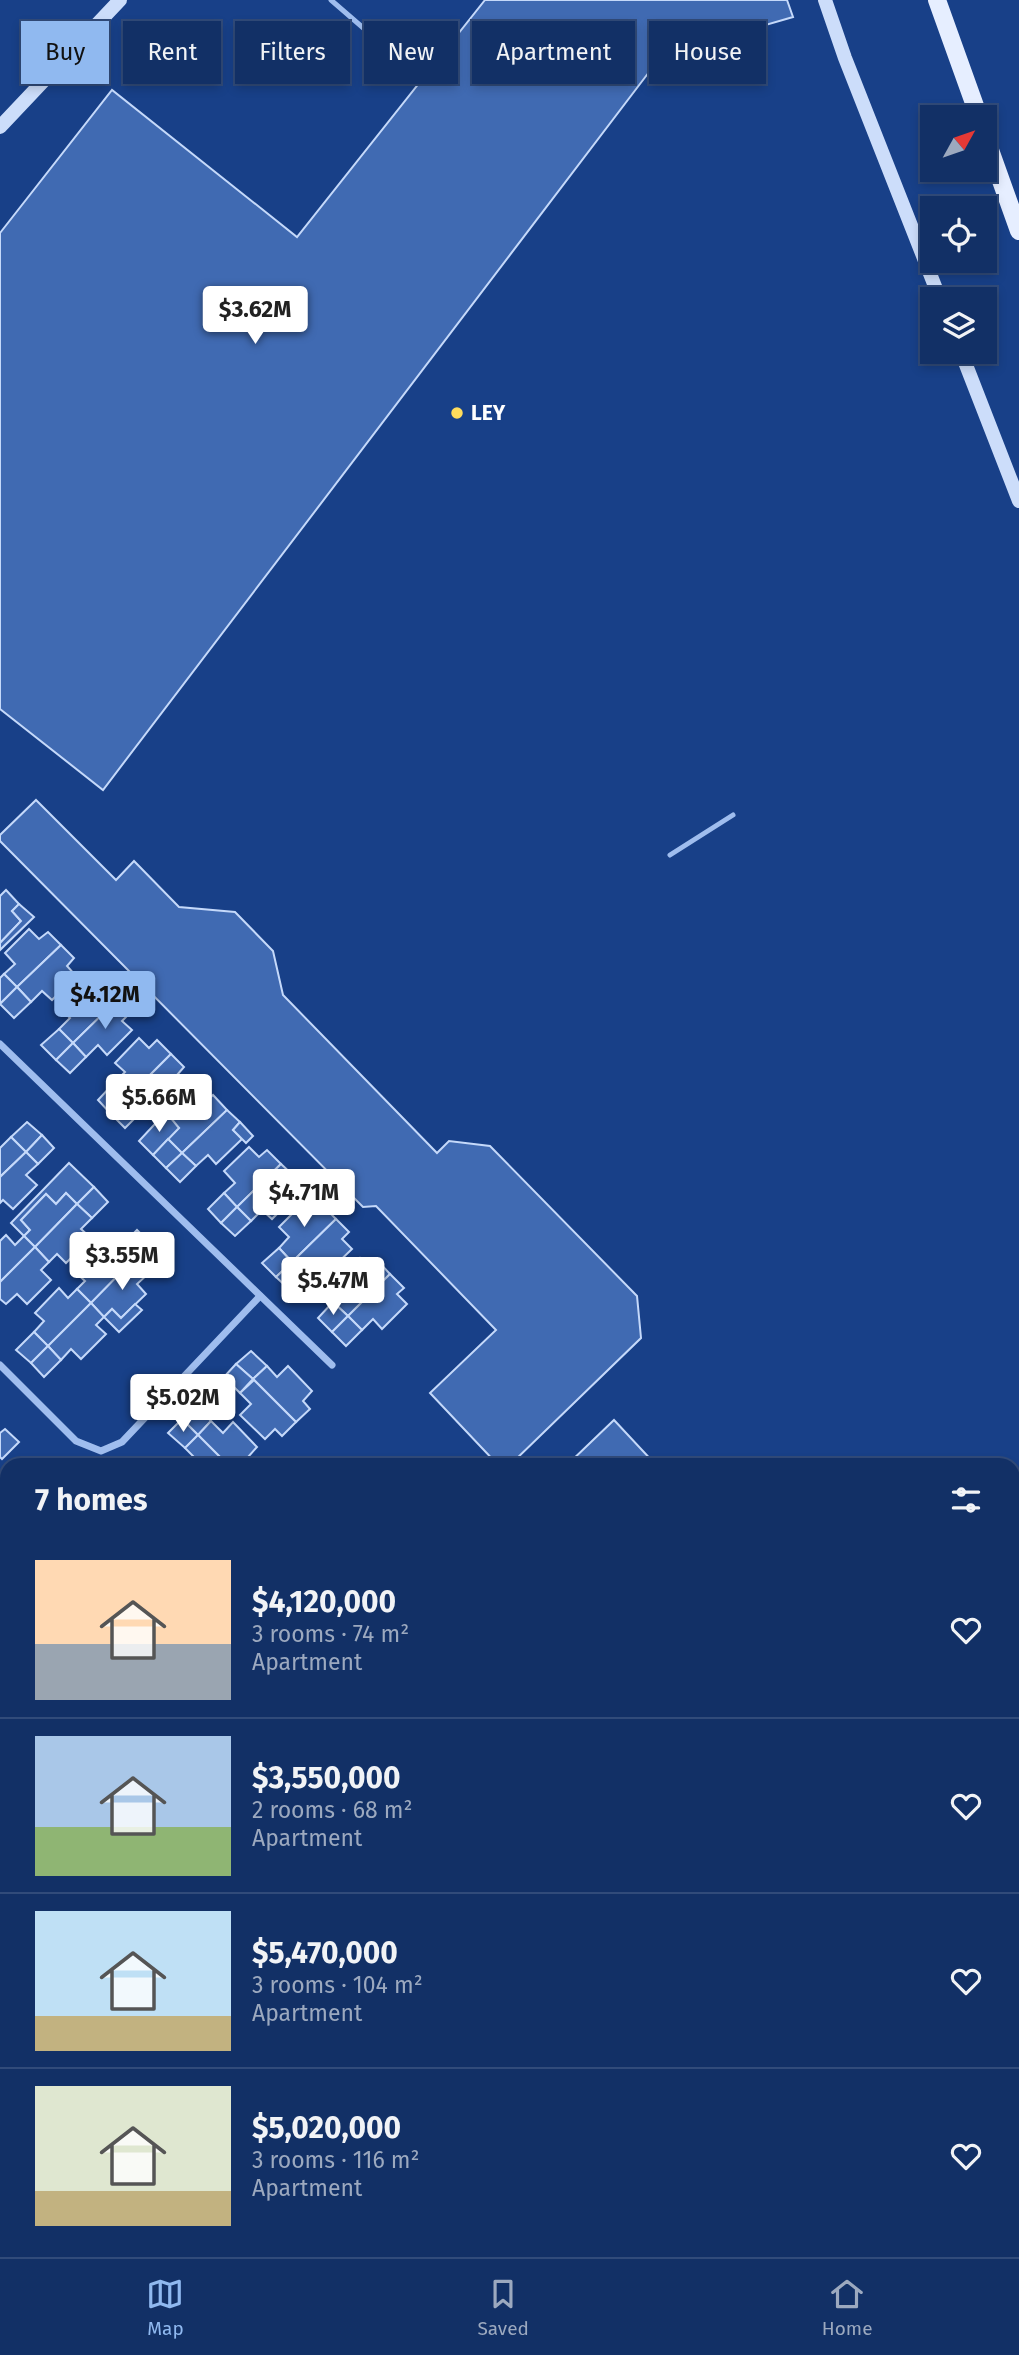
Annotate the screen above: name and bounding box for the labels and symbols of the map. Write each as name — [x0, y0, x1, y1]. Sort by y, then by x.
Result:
north arrow — [920, 105, 998, 182]
pin: $3.62M — [198, 286, 312, 346]
place label: LEY — [471, 400, 506, 426]
marker: LEY — [449, 405, 465, 421]
pin: $4.12M — [48, 972, 162, 1031]
pin: $5.66M — [102, 1074, 216, 1134]
pin: $4.71M — [247, 1170, 361, 1229]
pin: $3.55M — [65, 1232, 179, 1292]
pin: $5.47M — [276, 1258, 390, 1317]
pin: $5.02M — [126, 1374, 240, 1434]

